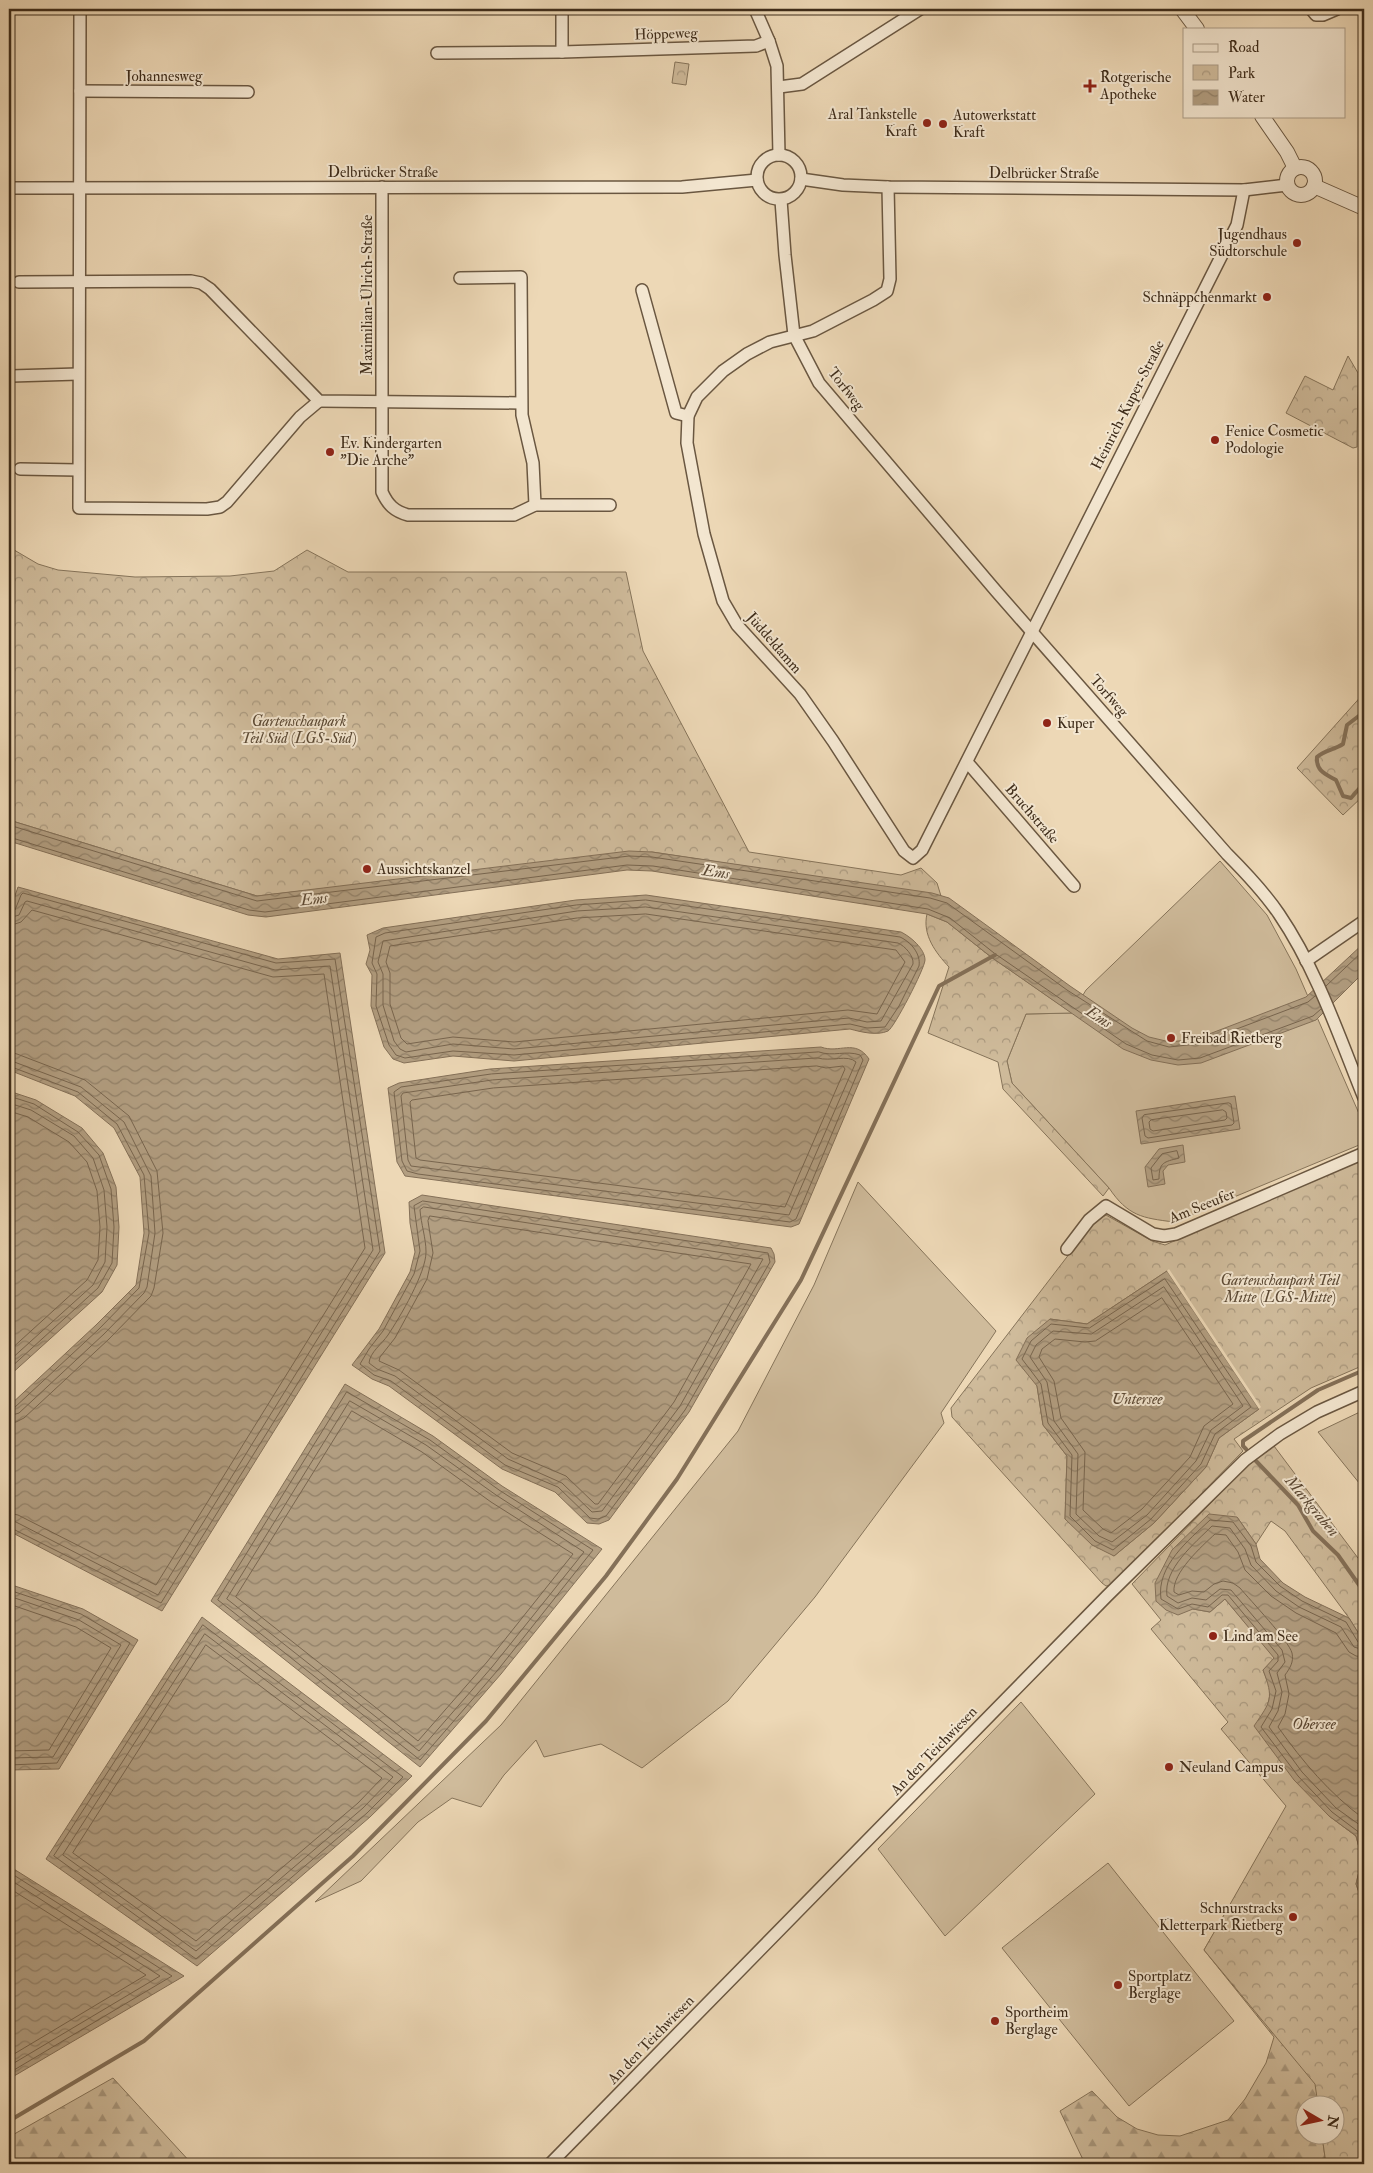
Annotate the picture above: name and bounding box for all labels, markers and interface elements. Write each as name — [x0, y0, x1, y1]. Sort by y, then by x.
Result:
street label: Höppeweg — [634, 23, 699, 46]
legend — [1183, 28, 1346, 118]
text: Road — [1228, 38, 1260, 57]
text: Park — [1228, 64, 1255, 83]
street label: Johannesweg — [125, 67, 203, 87]
place label: Rotgerische Apotheke — [1099, 68, 1171, 105]
marker: Rotgerische Apotheke — [1084, 80, 1096, 92]
text: Water — [1227, 88, 1265, 107]
place label: Aral Tankstelle Kraft — [827, 105, 917, 141]
place label: Autowerkstatt Kraft — [952, 106, 1036, 142]
marker: Aral Tankstelle Kraft — [921, 117, 933, 129]
marker: Autowerkstatt Kraft — [937, 118, 949, 130]
street label: Delbrücker Straße — [328, 163, 438, 182]
street label: Delbrücker Straße — [989, 164, 1099, 183]
street label: Maximilian-Ulrich-Straße — [358, 215, 377, 375]
place label: Jugendhaus Südtorschule — [1209, 225, 1287, 261]
marker: Jugendhaus Südtorschule — [1291, 237, 1303, 249]
place label: Schnäppchenmarkt — [1143, 288, 1257, 308]
marker: Schnäppchenmarkt — [1261, 291, 1273, 303]
street label: Heinrich-Kuper-Straße — [1087, 337, 1170, 473]
street label: Torfweg — [823, 364, 869, 415]
place label: Fenice Cosmetic Podologie — [1225, 422, 1323, 458]
place label: Ev. Kindergarten "Die Arche" — [340, 434, 442, 470]
marker: Fenice Cosmetic Podologie — [1209, 434, 1221, 446]
marker: Ev. Kindergarten "Die Arche" — [324, 446, 336, 458]
street label: Jüddeldamm — [741, 608, 806, 679]
street label: Torfweg — [1086, 671, 1133, 721]
park label: Gartenschaupark Teil Süd (LGS-Süd) — [242, 712, 357, 748]
place label: Kuper — [1057, 714, 1095, 734]
marker: Kuper — [1041, 717, 1053, 729]
street label: Bruchstraße — [1001, 780, 1063, 848]
place label: Aussichtskanzel — [376, 860, 471, 879]
water label: Ems — [700, 860, 731, 884]
marker: Aussichtskanzel — [361, 863, 373, 875]
water label: Ems — [298, 887, 329, 911]
water label: Ems — [1081, 1001, 1116, 1033]
place label: Freibad Rietberg — [1181, 1029, 1283, 1048]
marker: Freibad Rietberg — [1165, 1032, 1177, 1044]
street label: Am Seeufer — [1165, 1184, 1238, 1228]
park label: Gartenschaupark Teil Mitte (LGS-Mitte) — [1220, 1271, 1341, 1307]
water label: Untersee — [1111, 1389, 1163, 1409]
water label: Markgraben — [1280, 1471, 1343, 1541]
place label: Lind am See — [1223, 1627, 1298, 1646]
marker: Lind am See — [1207, 1630, 1219, 1642]
street label: An den Teichwiesen — [886, 1702, 982, 1800]
water label: Obersee — [1292, 1714, 1337, 1734]
place label: Neuland Campus — [1179, 1758, 1284, 1778]
marker: Neuland Campus — [1163, 1761, 1175, 1773]
place label: Schnurstracks Kletterpark Rietberg — [1159, 1899, 1284, 1936]
marker: Schnurstracks Kletterpark Rietberg — [1287, 1911, 1299, 1923]
place label: Sportplatz Berglage — [1128, 1967, 1191, 2003]
marker: Sportplatz Berglage — [1112, 1979, 1124, 1991]
street label: An den Teichwiesen — [603, 1991, 699, 2089]
place label: Sportheim Berglage — [1005, 2003, 1069, 2039]
marker: Sportheim Berglage — [989, 2015, 1001, 2027]
north arrow — [1296, 2096, 1346, 2146]
text: N — [1323, 2113, 1342, 2130]

